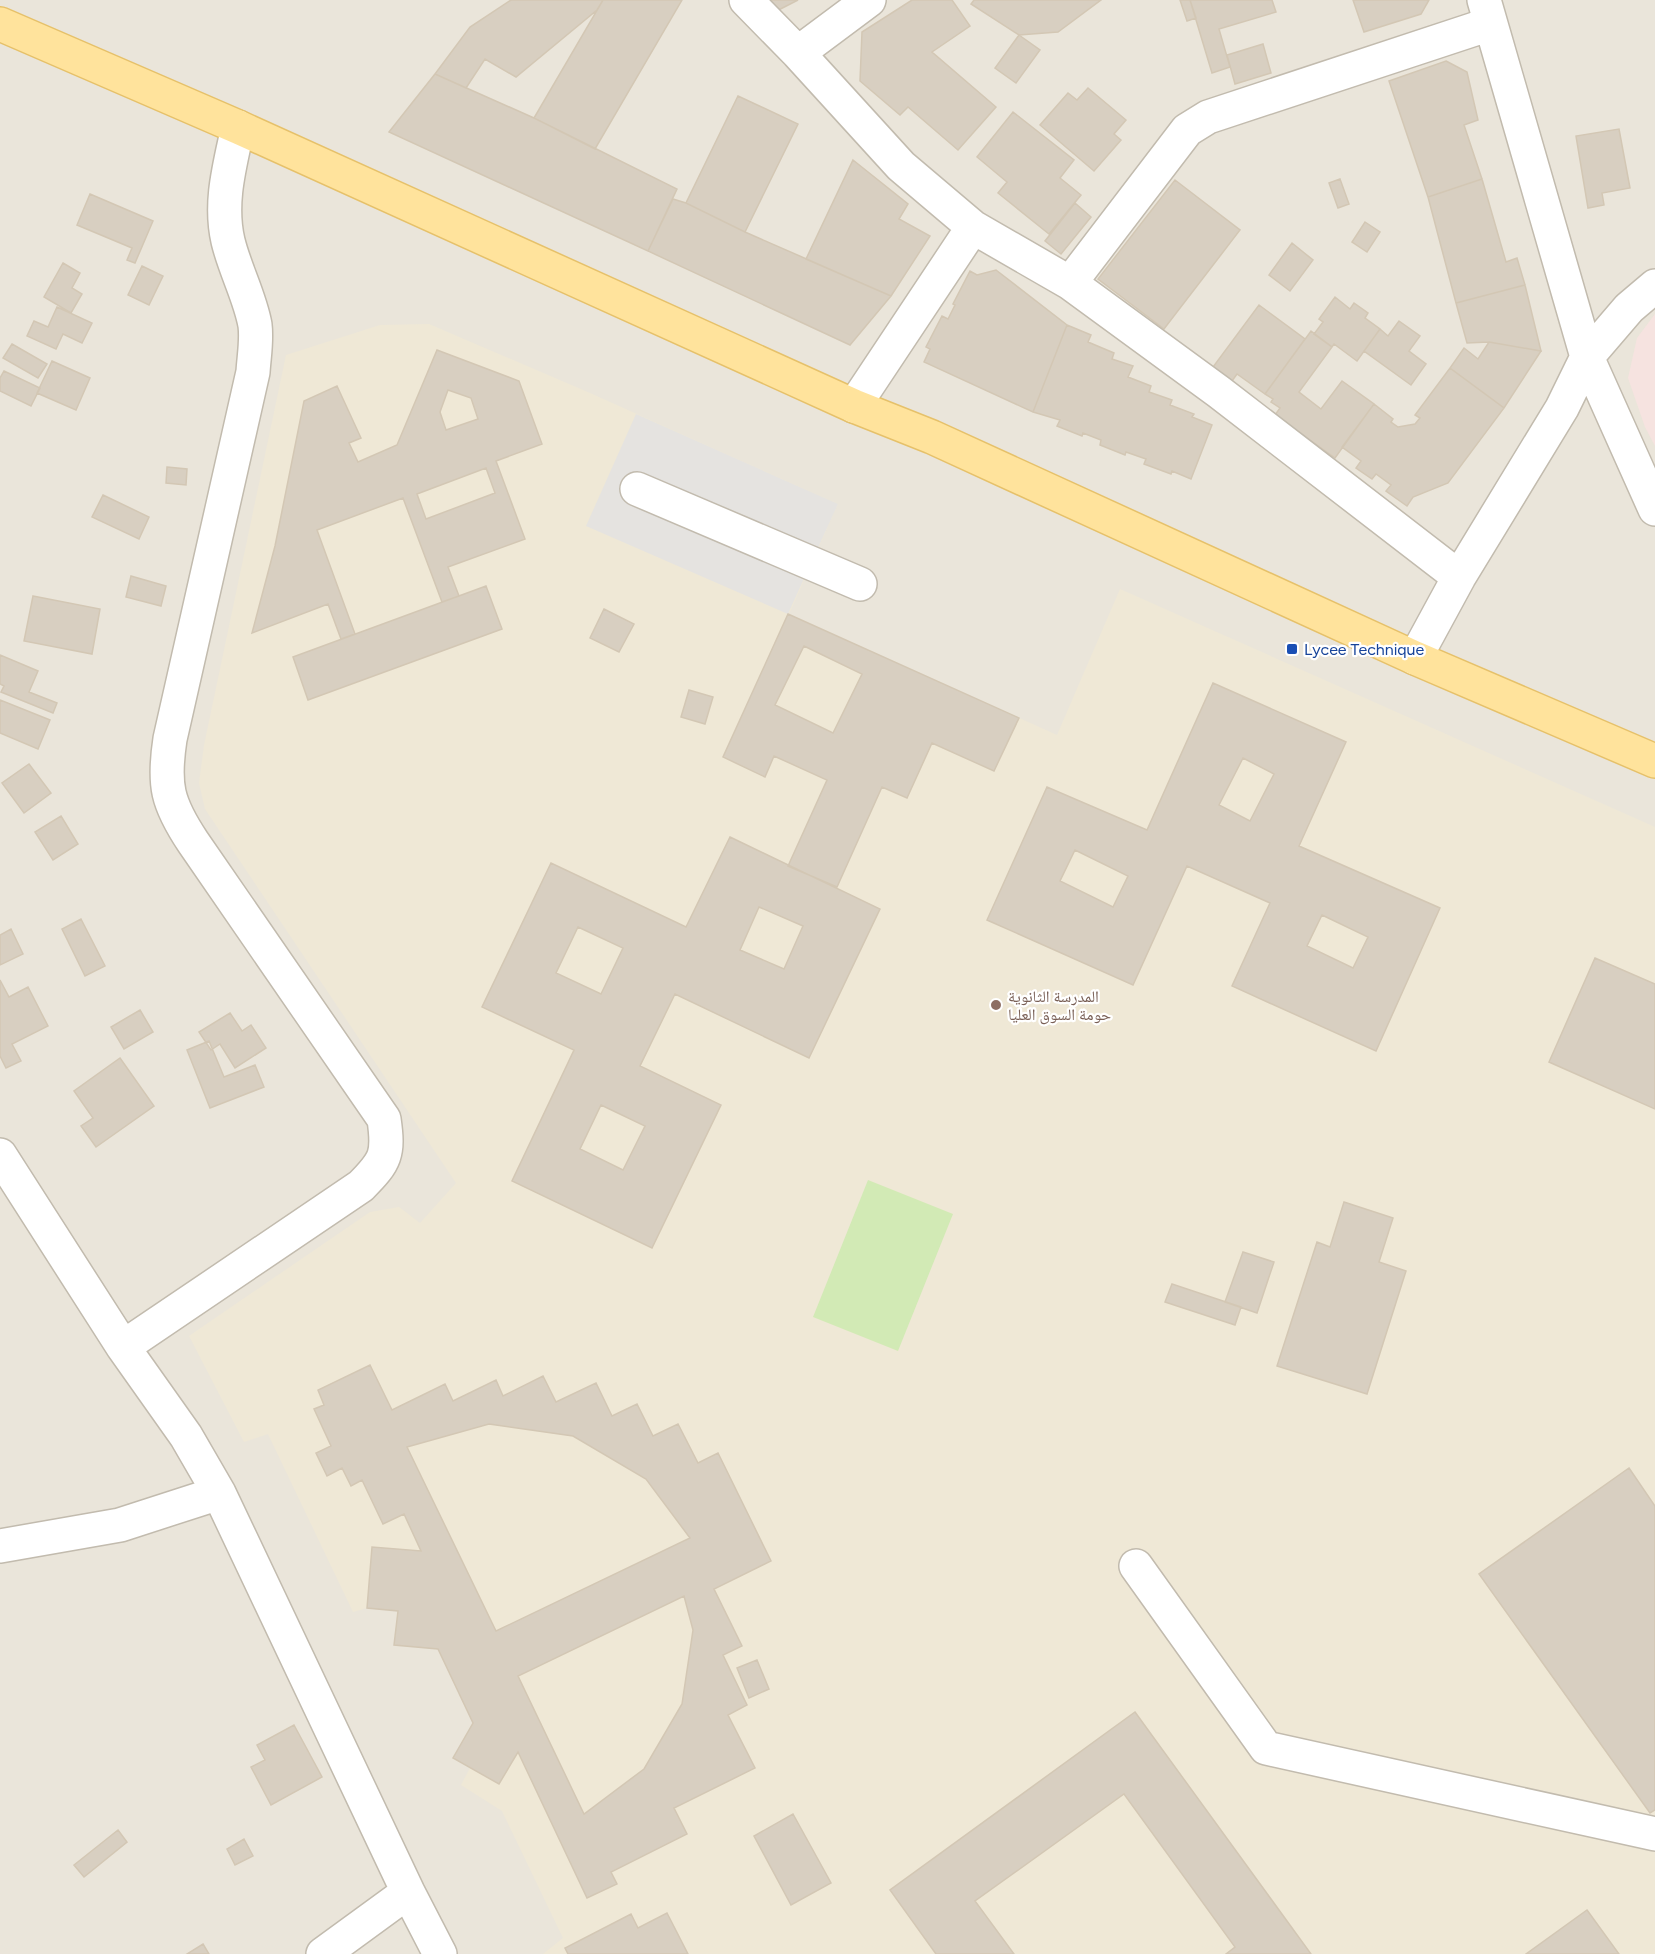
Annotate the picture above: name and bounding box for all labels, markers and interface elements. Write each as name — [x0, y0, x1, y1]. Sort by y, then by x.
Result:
place label: Lycee Technique — [1304, 640, 1425, 659]
marker: Lycee Technique — [1285, 642, 1299, 656]
place label: المدرسة الثانوية حومة السوق العليا — [1008, 987, 1111, 1025]
marker: المدرسة الثانوية حومة السوق العليا — [989, 998, 1003, 1012]

